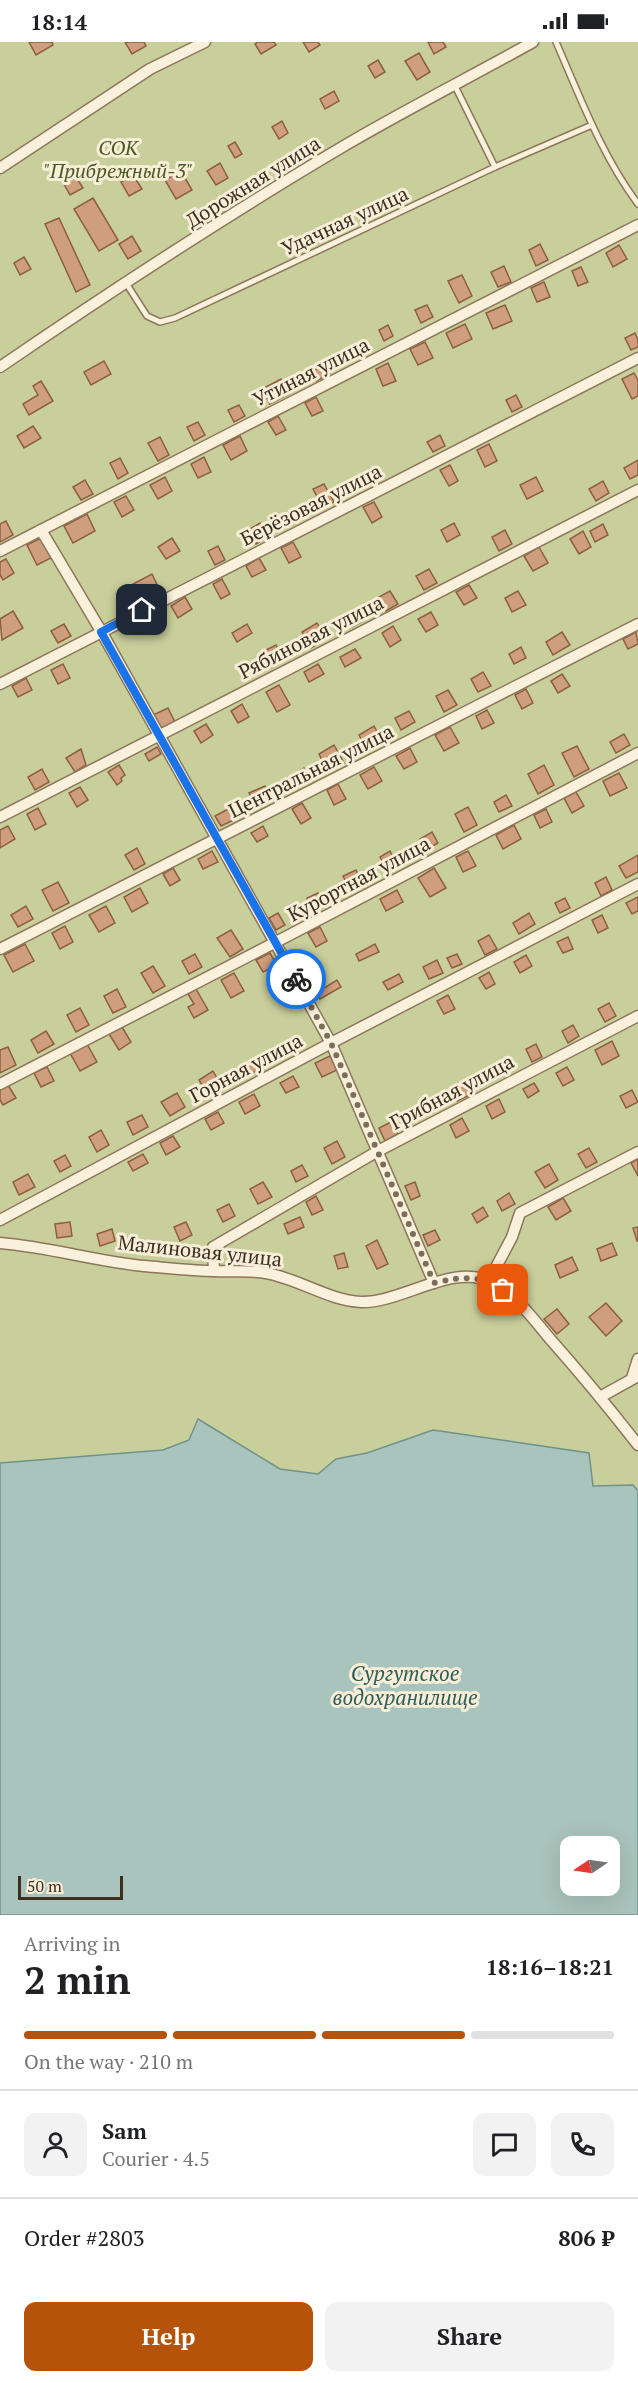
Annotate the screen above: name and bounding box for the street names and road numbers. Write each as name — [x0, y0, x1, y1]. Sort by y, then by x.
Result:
street label: Дорожная улица — [180, 129, 325, 234]
street label: Удачная улица — [277, 179, 413, 262]
street label: Утиная улица — [248, 331, 374, 412]
street label: Берёзовая улица — [235, 457, 386, 552]
street label: Рябиновая улица — [234, 588, 388, 685]
street label: Центральная улица — [223, 717, 398, 824]
street label: Курортная улица — [283, 830, 435, 928]
street label: Горная улица — [184, 1026, 307, 1109]
street label: Грибная улица — [385, 1047, 519, 1136]
street label: Малиновая улица — [117, 1228, 284, 1273]

